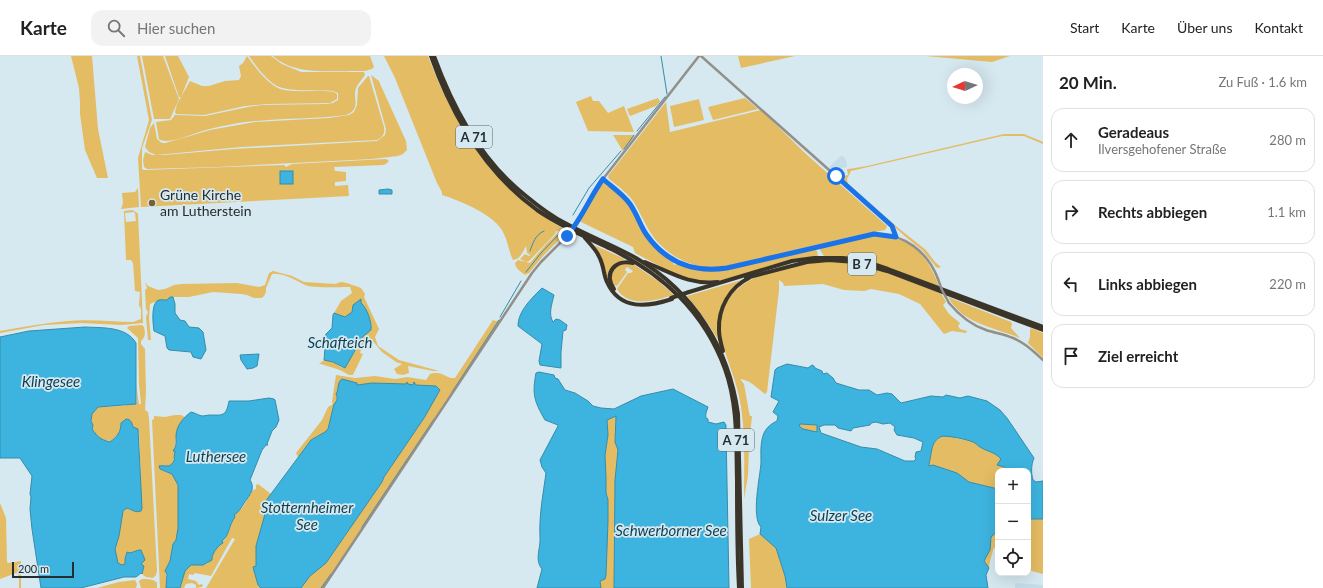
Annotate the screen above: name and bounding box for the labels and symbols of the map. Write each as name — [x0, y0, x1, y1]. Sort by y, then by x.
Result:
north arrow — [947, 68, 983, 104]
road number: A 71 — [456, 126, 492, 148]
route start — [827, 167, 845, 185]
place label: Grüne Kirche am Lutherstein — [160, 186, 252, 219]
marker: Grüne Kirche am Lutherstein — [147, 198, 157, 208]
route end — [558, 227, 576, 245]
road number: B 7 — [848, 253, 876, 275]
water label: Schafteich — [307, 333, 373, 351]
water label: Klingesee — [22, 372, 80, 390]
road number: A 71 — [718, 429, 754, 451]
water label: Luthersee — [186, 447, 246, 465]
water label: Stotternheimer See — [261, 498, 354, 533]
water label: Sulzer See — [810, 506, 872, 524]
water label: Schwerborner See — [615, 521, 727, 539]
scale bar — [12, 560, 74, 579]

